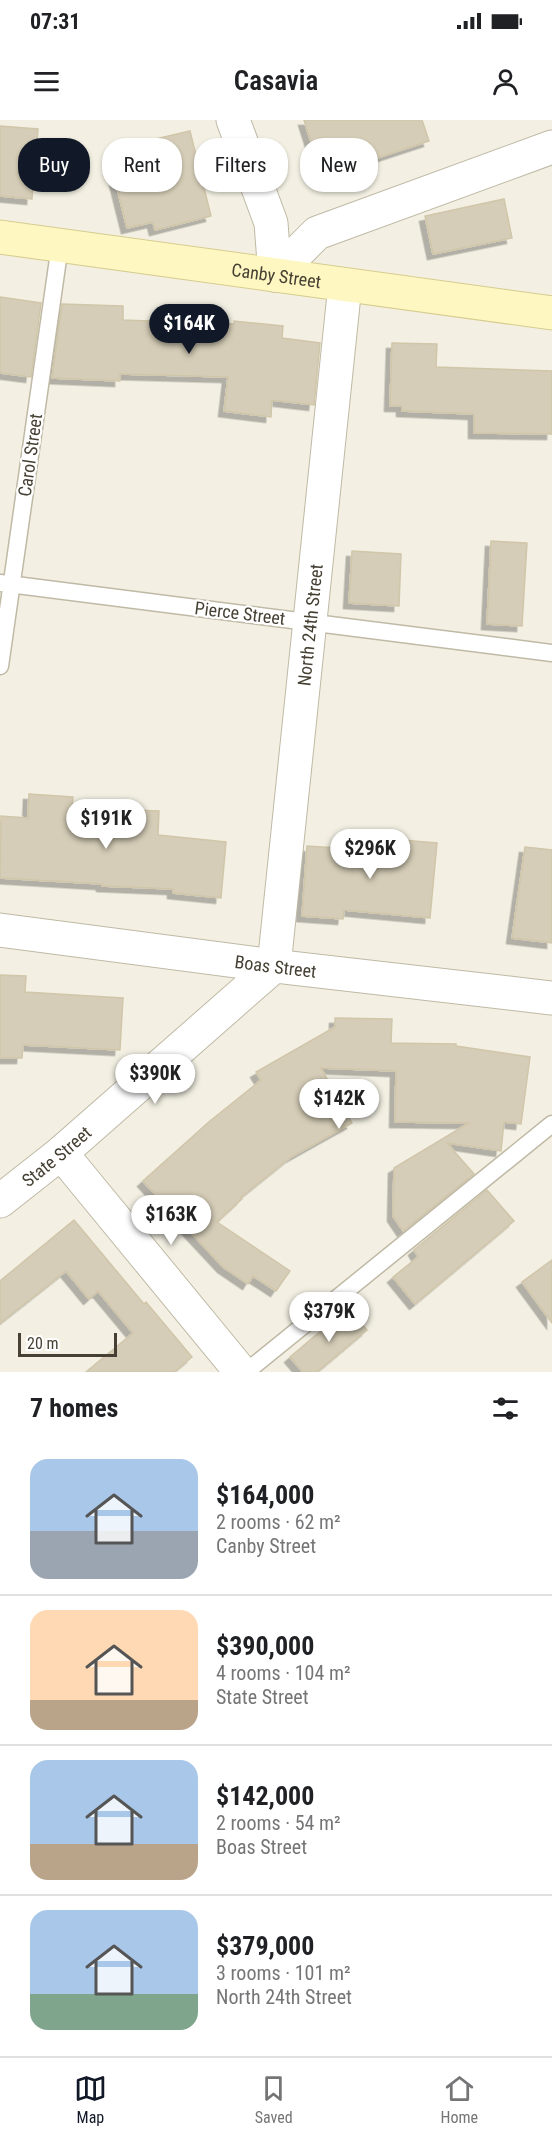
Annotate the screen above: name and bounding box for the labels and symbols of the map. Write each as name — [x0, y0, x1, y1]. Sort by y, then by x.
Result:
street label: Canby Street — [230, 259, 322, 292]
pin: $164K — [147, 304, 231, 355]
street label: Carol Street — [14, 412, 46, 498]
street label: North 24th Street — [293, 563, 326, 687]
street label: Pierce Street — [194, 597, 286, 629]
pin: $191K — [64, 799, 148, 850]
pin: $296K — [328, 829, 412, 880]
street label: Boas Street — [234, 950, 318, 981]
pin: $390K — [113, 1054, 197, 1105]
pin: $142K — [297, 1079, 381, 1130]
street label: State Street — [17, 1121, 95, 1191]
pin: $163K — [129, 1195, 213, 1246]
pin: $379K — [287, 1292, 371, 1343]
scale bar — [18, 1330, 117, 1358]

